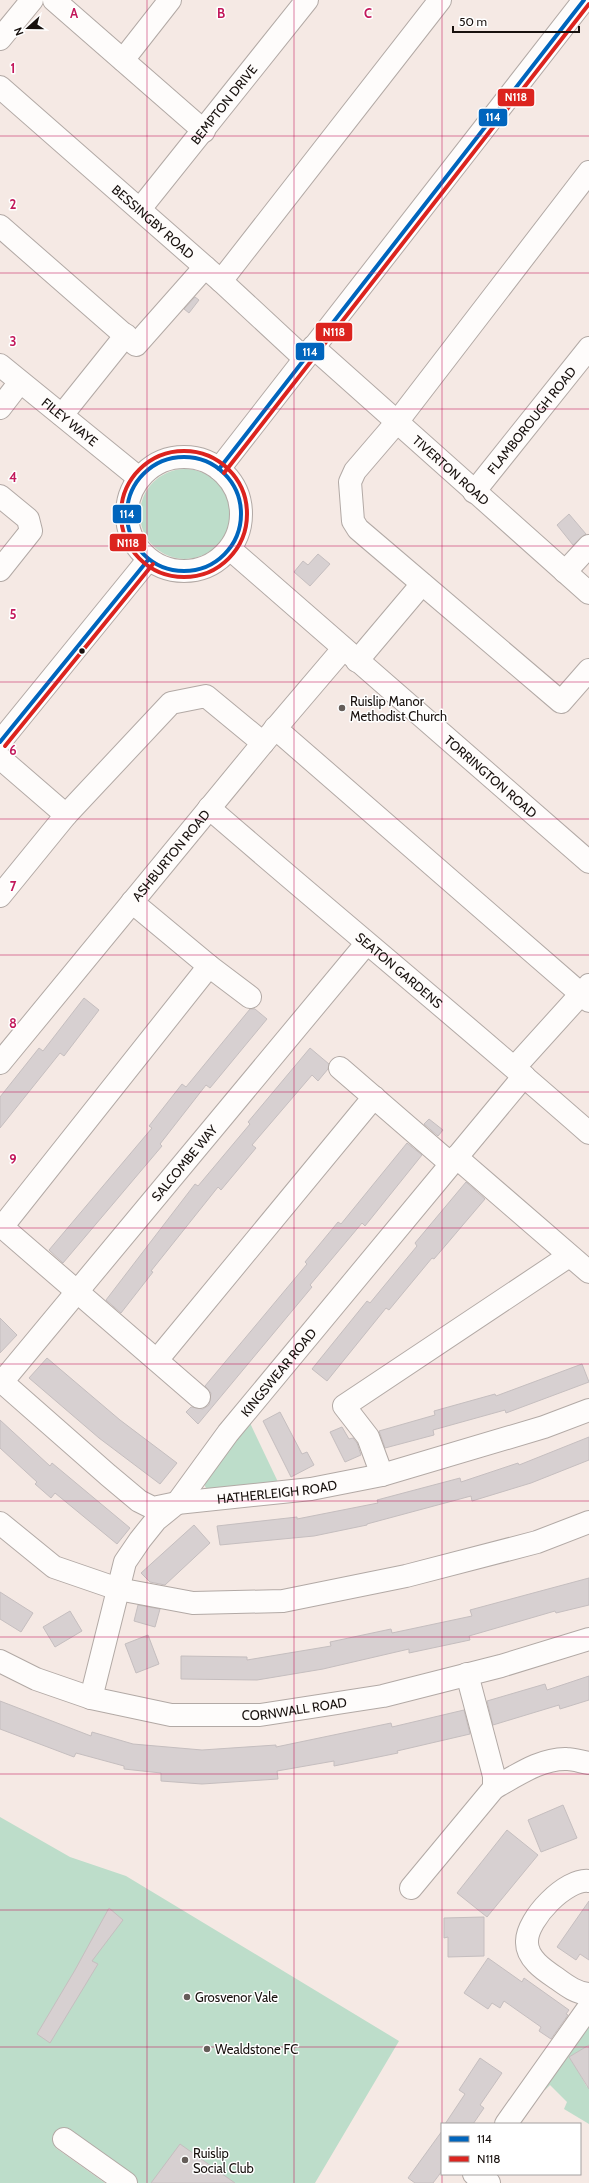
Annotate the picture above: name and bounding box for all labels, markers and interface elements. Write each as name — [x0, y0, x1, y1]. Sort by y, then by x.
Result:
text: A — [70, 5, 79, 21]
text: B — [217, 5, 225, 21]
text: C — [364, 5, 372, 21]
north arrow — [8, 8, 48, 48]
scale bar — [453, 8, 579, 34]
text: 50 m — [459, 14, 487, 29]
text: N — [11, 25, 27, 38]
text: 1 — [11, 60, 15, 76]
street label: BEMPTON DRIVE — [187, 61, 260, 147]
line badge: N118 — [497, 88, 535, 107]
text: N118 — [505, 90, 528, 104]
line badge: 114 — [478, 108, 508, 127]
text: 114 — [486, 110, 501, 124]
street label: BESSINGBY ROAD — [109, 181, 198, 262]
text: 2 — [10, 196, 17, 212]
line badge: N118 — [315, 322, 353, 342]
text: N118 — [323, 325, 346, 339]
text: 3 — [9, 333, 17, 349]
line badge: 114 — [295, 342, 325, 361]
text: 114 — [303, 345, 318, 359]
street label: FLAMBOROUGH ROAD — [484, 363, 579, 477]
street label: FILEY WAYE — [38, 394, 101, 449]
street label: TIVERTON ROAD — [410, 432, 493, 508]
text: 4 — [9, 469, 17, 485]
line badge: 114 — [112, 504, 142, 524]
text: 114 — [120, 507, 135, 521]
line badge: N118 — [109, 533, 147, 552]
text: N118 — [117, 536, 140, 550]
text: 5 — [10, 606, 17, 622]
unlabelled marker — [77, 646, 87, 656]
place label: Ruislip Manor Methodist Church — [350, 693, 447, 724]
marker: Ruislip Manor Methodist Church — [337, 703, 347, 713]
street label: TORRINGTON ROAD — [441, 732, 540, 821]
text: 6 — [9, 742, 17, 758]
street label: ASHBURTON ROAD — [129, 806, 213, 904]
text: 7 — [10, 878, 17, 894]
street label: SEATON GARDENS — [353, 929, 446, 1012]
text: 8 — [9, 1015, 17, 1031]
street label: SALCOMBE WAY — [148, 1121, 221, 1204]
text: 9 — [9, 1151, 17, 1167]
street label: KINGSWEAR ROAD — [237, 1325, 320, 1420]
street label: HATHERLEIGH ROAD — [216, 1476, 338, 1507]
street label: CORNWALL ROAD — [242, 1694, 348, 1723]
place label: Grosvenor Vale — [195, 1989, 278, 2005]
marker: Grosvenor Vale — [182, 1992, 192, 2002]
place label: Wealdstone FC — [215, 2041, 298, 2057]
marker: Wealdstone FC — [202, 2044, 212, 2054]
legend — [441, 2123, 581, 2175]
text: 114 — [477, 2131, 492, 2146]
place label: Ruislip Social Club — [193, 2145, 254, 2176]
text: N118 — [477, 2151, 501, 2166]
marker: Ruislip Social Club — [180, 2155, 190, 2165]

